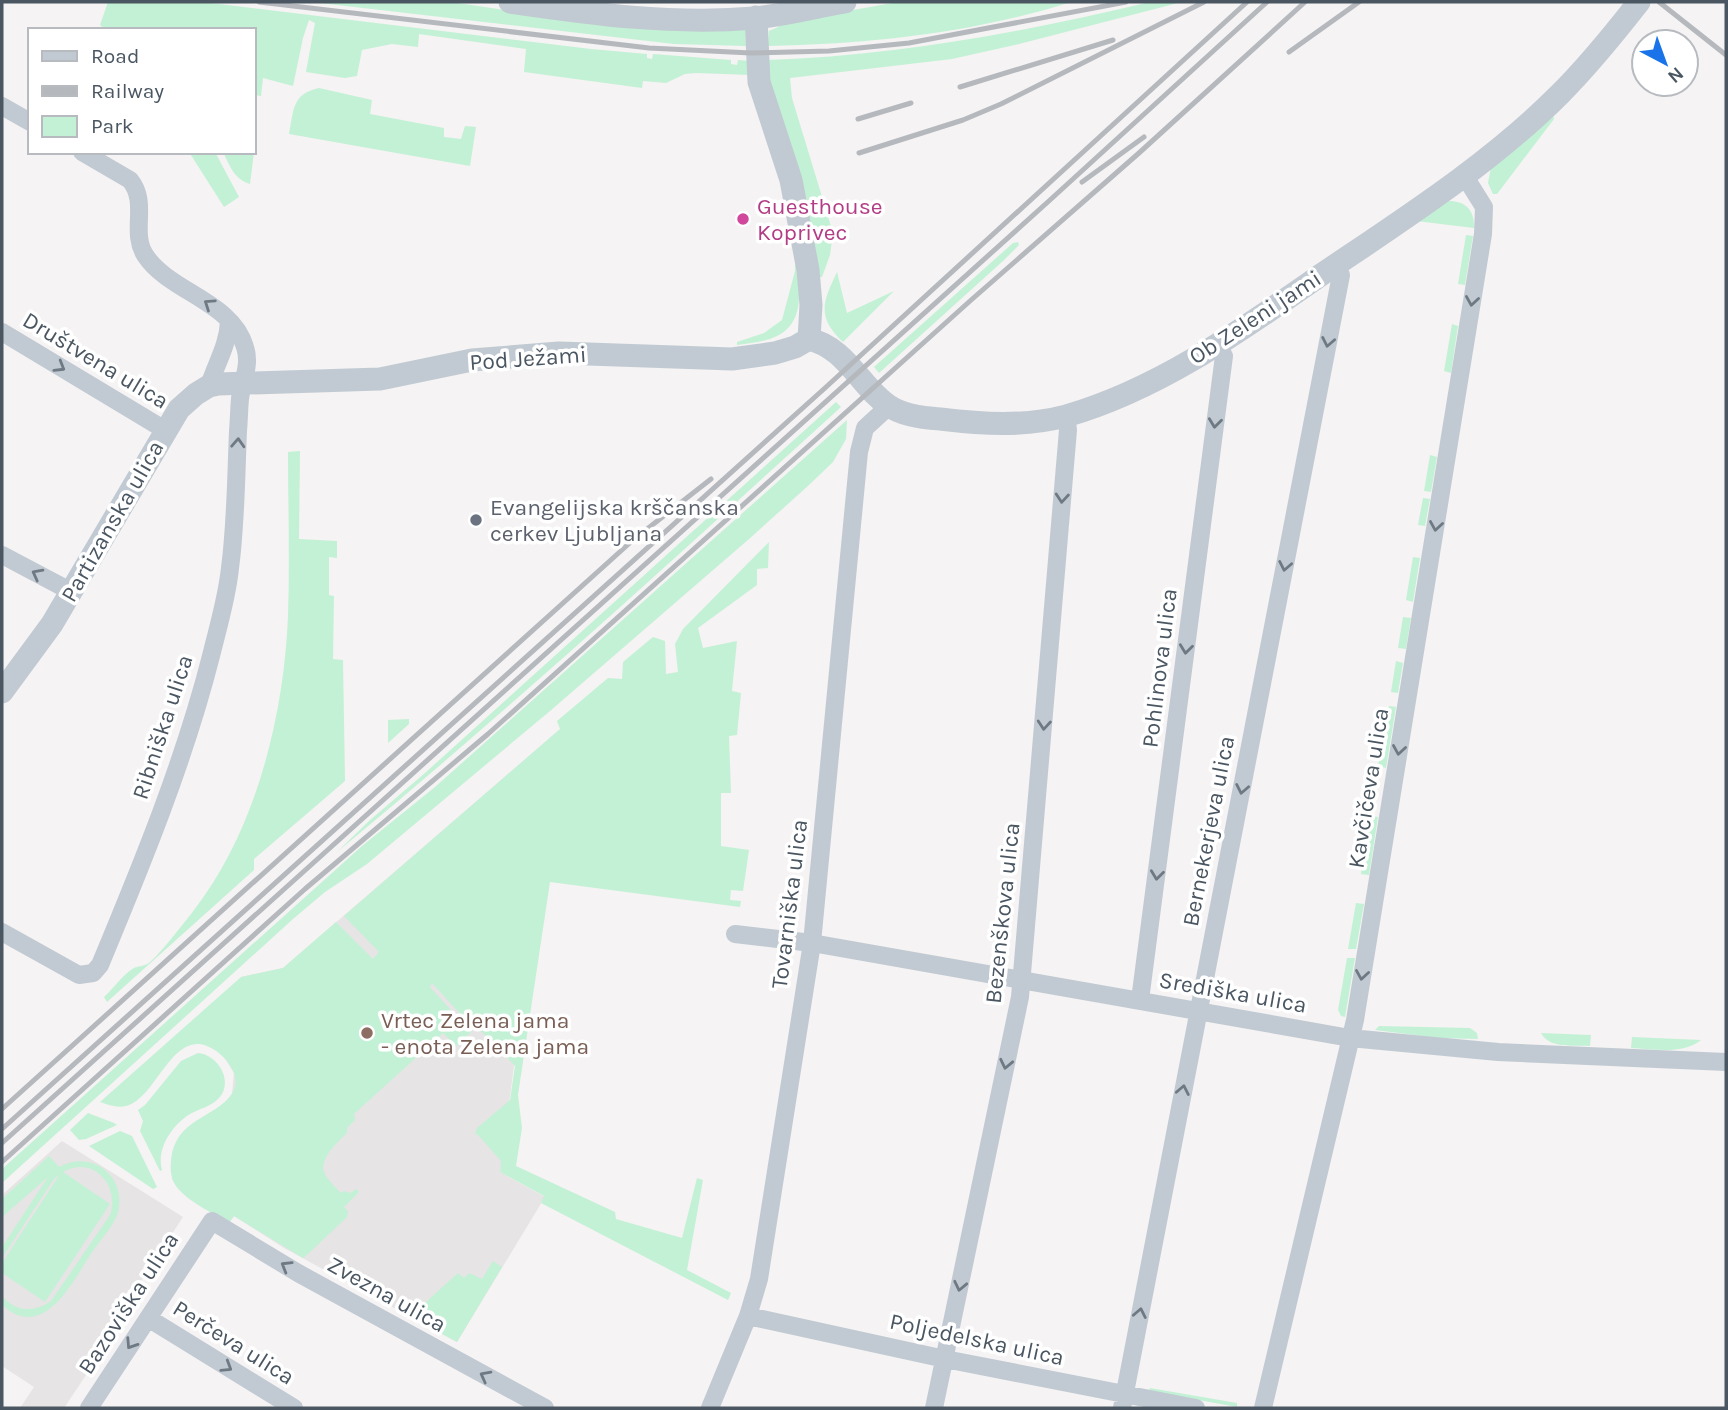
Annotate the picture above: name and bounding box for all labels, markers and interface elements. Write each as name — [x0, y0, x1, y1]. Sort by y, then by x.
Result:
legend — [28, 28, 256, 154]
north arrow — [1630, 28, 1700, 98]
text: Road — [91, 44, 139, 68]
text: N — [1663, 62, 1688, 88]
text: Railway — [91, 79, 164, 103]
text: Park — [91, 114, 134, 138]
place label: Guesthouse Koprivec — [757, 193, 883, 246]
marker: Guesthouse Koprivec — [735, 211, 751, 227]
street label: Ob Zeleni jami — [1184, 265, 1326, 370]
one-way arrow — [1465, 295, 1480, 307]
one-way arrow — [204, 300, 217, 312]
street label: Društvena ulica — [18, 306, 174, 415]
one-way arrow — [1322, 336, 1337, 348]
street label: Pod Ježami — [469, 341, 588, 376]
one-way arrow — [53, 359, 66, 372]
one-way arrow — [1208, 418, 1223, 429]
street label: Partizanska ulica — [55, 436, 170, 607]
one-way arrow — [230, 437, 245, 448]
one-way arrow — [1055, 493, 1070, 504]
place label: Evangelijska krščanska cerkev Ljubljana — [490, 494, 739, 547]
marker: Evangelijska krščanska cerkev Ljubljana — [468, 512, 484, 528]
one-way arrow — [1429, 520, 1444, 532]
one-way arrow — [1278, 560, 1293, 572]
one-way arrow — [31, 568, 44, 582]
street label: Pohlinova ulica — [1136, 587, 1183, 749]
one-way arrow — [1178, 643, 1193, 655]
street label: Ribniška ulica — [126, 652, 199, 803]
street label: Kavčičeva ulica — [1342, 706, 1395, 870]
one-way arrow — [1037, 720, 1052, 731]
street label: Bernekerjeva ulica — [1177, 733, 1240, 929]
one-way arrow — [1392, 744, 1407, 756]
one-way arrow — [1235, 783, 1250, 795]
street label: Tovarniška ulica — [766, 818, 813, 990]
street label: Bezenškova ulica — [980, 821, 1025, 1005]
one-way arrow — [1149, 869, 1164, 880]
street label: Središka ulica — [1157, 966, 1309, 1019]
one-way arrow — [1355, 969, 1370, 981]
place label: Vrtec Zelena jama - enota Zelena jama — [381, 1007, 589, 1060]
marker: Vrtec Zelena jama - enota Zelena jama — [359, 1025, 375, 1041]
one-way arrow — [1000, 1058, 1015, 1070]
one-way arrow — [1175, 1084, 1190, 1096]
street label: Bazoviška ulica — [72, 1227, 184, 1379]
street label: Zvezna ulica — [323, 1251, 451, 1338]
one-way arrow — [281, 1261, 294, 1274]
one-way arrow — [954, 1280, 969, 1292]
street label: Perčeva ulica — [168, 1294, 299, 1390]
one-way arrow — [1132, 1307, 1147, 1319]
street label: Poljedelska ulica — [887, 1308, 1067, 1371]
one-way arrow — [127, 1336, 140, 1349]
one-way arrow — [219, 1358, 232, 1371]
one-way arrow — [480, 1371, 493, 1384]

